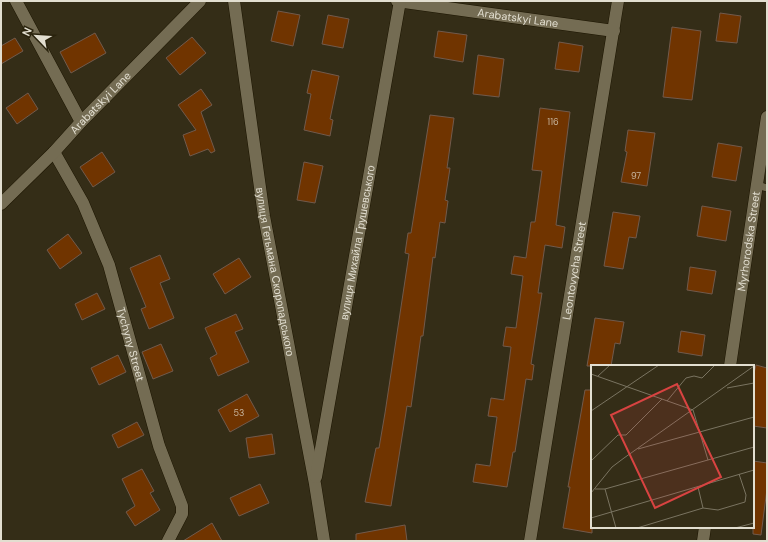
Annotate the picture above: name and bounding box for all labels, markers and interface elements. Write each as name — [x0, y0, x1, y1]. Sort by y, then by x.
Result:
street label: Arabatskyi Lane — [476, 5, 559, 30]
north arrow — [16, 16, 56, 56]
text: N — [19, 25, 35, 38]
street label: Arabatskyi Lane — [67, 68, 134, 137]
house number: 116 — [547, 116, 559, 128]
street label: вулиця Михайла Грушевського — [337, 164, 378, 321]
house number: 97 — [631, 170, 641, 182]
street label: вулиця Гетьмана Скоропадського — [253, 187, 298, 357]
street label: Myrhorodska Street — [734, 190, 763, 292]
street label: Leontovycha Street — [559, 220, 589, 321]
street label: Tychyny Street — [114, 306, 148, 383]
inset map — [591, 365, 754, 528]
house number: 53 — [234, 407, 244, 419]

